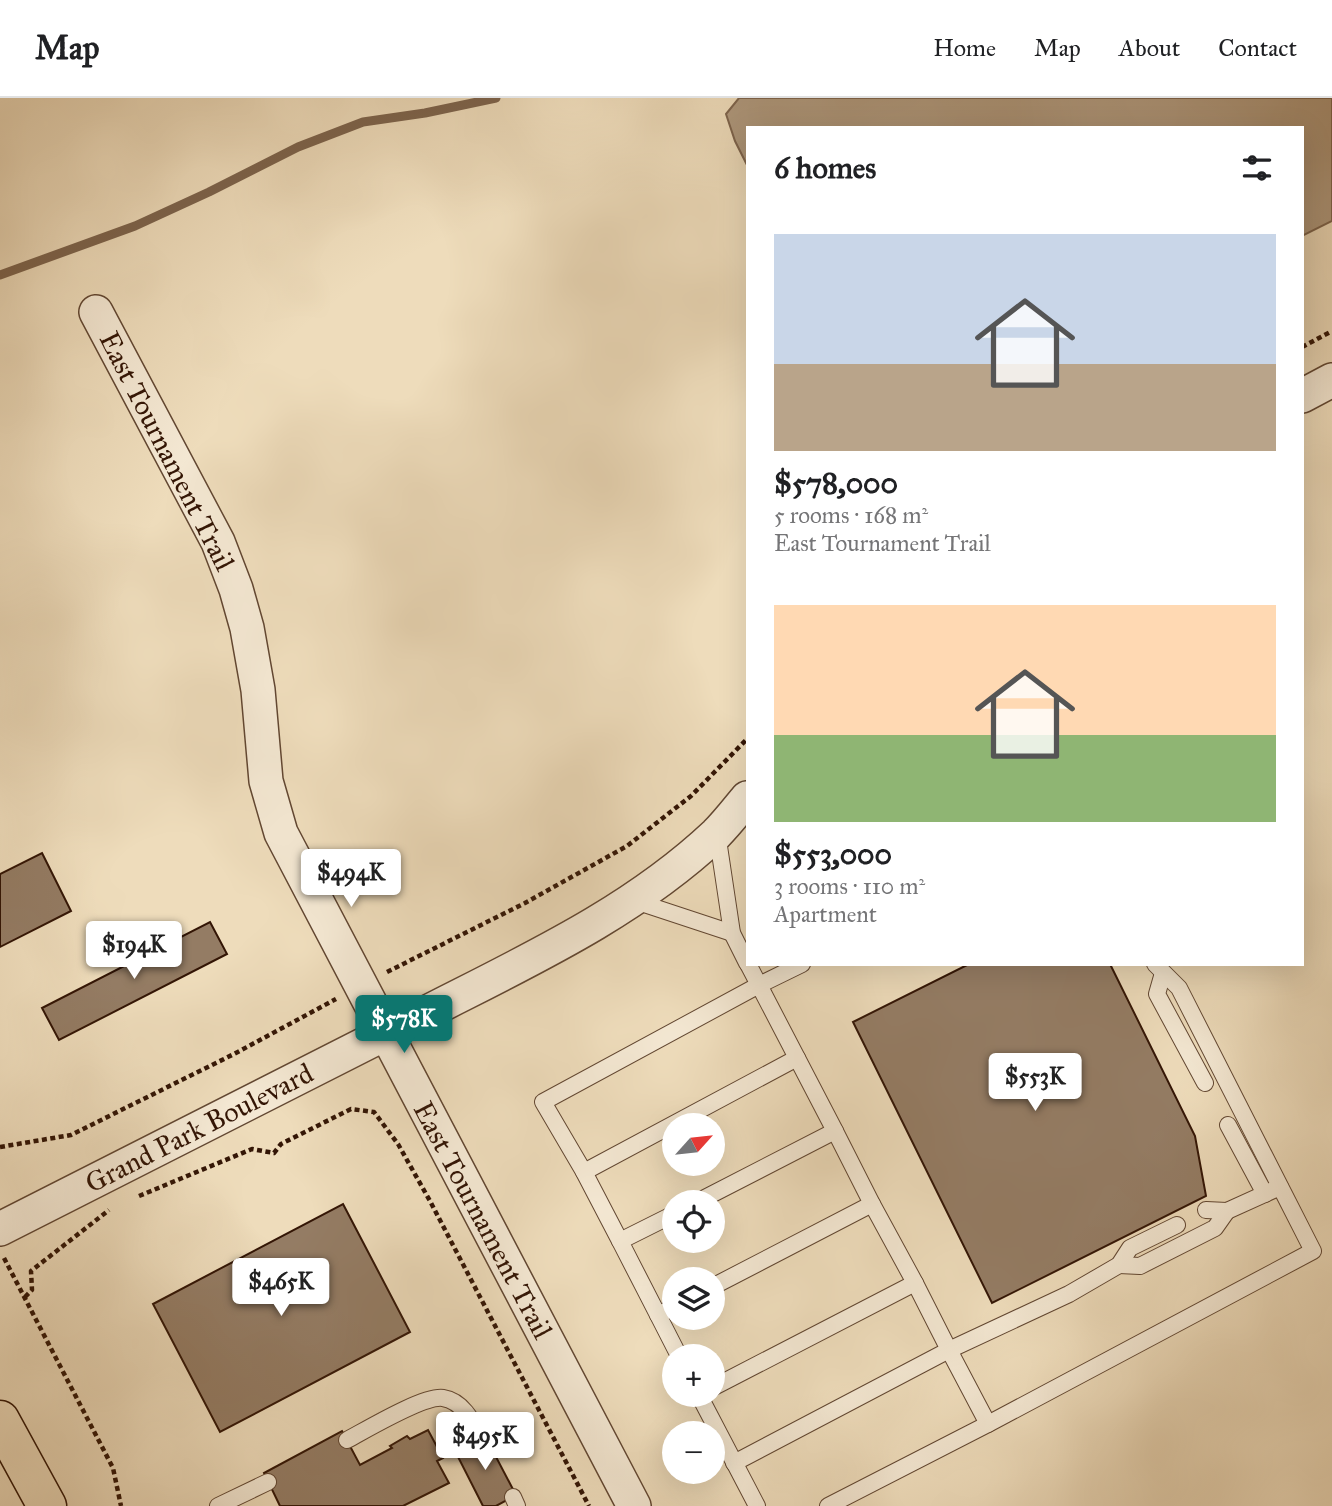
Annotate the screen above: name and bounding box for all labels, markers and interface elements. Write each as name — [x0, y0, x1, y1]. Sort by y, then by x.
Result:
text: Map — [35, 28, 99, 68]
text: Home — [933, 33, 996, 63]
text: Map — [1034, 33, 1081, 63]
text: About — [1119, 33, 1180, 63]
text: Contact — [1218, 33, 1297, 63]
icon: filters — [1238, 149, 1276, 187]
text: 6 homes — [774, 150, 876, 186]
icon: home — [962, 280, 1088, 406]
street label: East Tournament Trail — [92, 326, 243, 577]
text: $578,000 — [774, 465, 898, 501]
text: 5 rooms · 168 m² — [774, 501, 928, 529]
text: East Tournament Trail — [774, 529, 991, 557]
icon: home — [962, 651, 1088, 777]
text: $553,000 — [774, 836, 892, 872]
pin: $494K — [302, 850, 400, 909]
text: $494K — [317, 858, 385, 886]
text: 3 rooms · 110 m² — [774, 872, 925, 900]
text: Apartment — [774, 900, 877, 928]
pin: $194K — [85, 922, 183, 981]
text: $194K — [102, 930, 166, 958]
pin: $578K — [355, 996, 453, 1055]
text: $578K — [371, 1004, 437, 1032]
pin: $553K — [986, 1054, 1084, 1113]
street label: Grand Park Boulevard — [79, 1055, 319, 1201]
text: $553K — [1005, 1062, 1065, 1090]
street label: East Tournament Trail — [406, 1095, 561, 1345]
north arrow — [662, 1113, 724, 1176]
map controls — [662, 1113, 725, 1484]
button: locate — [662, 1190, 725, 1253]
pin: $465K — [232, 1258, 330, 1318]
text: $465K — [248, 1267, 314, 1295]
button: layers — [662, 1267, 725, 1330]
button: + — [662, 1344, 725, 1407]
pin: $495K — [436, 1412, 534, 1472]
text: $495K — [452, 1421, 518, 1449]
button: − — [662, 1421, 725, 1484]

